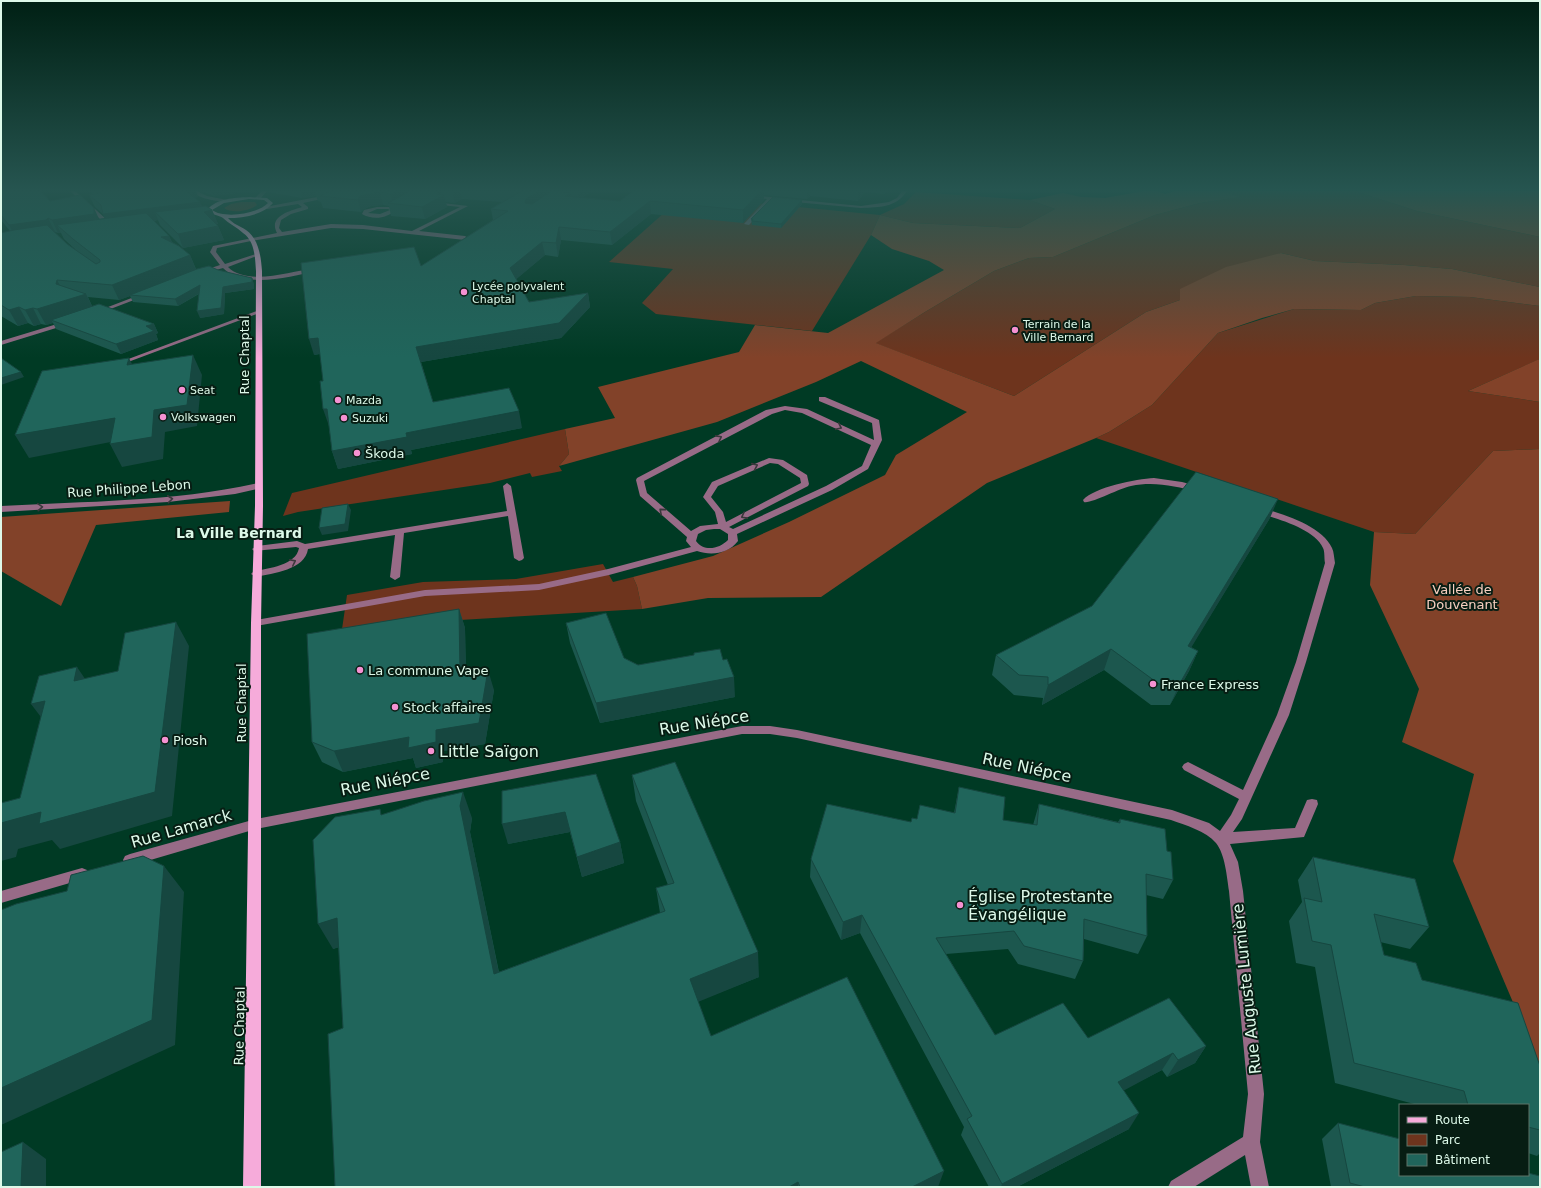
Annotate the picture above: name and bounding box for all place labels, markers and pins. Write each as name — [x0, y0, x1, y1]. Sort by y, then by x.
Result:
place label: Lycée polyvalent Chaptal — [472, 280, 565, 306]
marker: Lycée polyvalent Chaptal — [459, 287, 469, 297]
place label: Terrain de la Ville Bernard — [1022, 318, 1093, 344]
marker: Terrain de la Ville Bernard — [1010, 325, 1020, 335]
place label: Seat — [190, 384, 215, 397]
marker: Seat — [177, 385, 187, 395]
place label: Mazda — [346, 394, 382, 407]
marker: Mazda — [333, 395, 343, 405]
place label: Volkswagen — [171, 411, 236, 424]
marker: Volkswagen — [158, 412, 168, 422]
place label: Suzuki — [352, 412, 388, 425]
marker: Suzuki — [339, 413, 349, 423]
place label: Škoda — [365, 446, 405, 461]
marker: Škoda — [352, 448, 362, 458]
place label: La commune Vape — [368, 663, 488, 678]
marker: La commune Vape — [355, 665, 365, 675]
place label: France Express — [1161, 677, 1259, 692]
marker: France Express — [1148, 679, 1158, 689]
place label: Stock affaires — [403, 700, 492, 715]
marker: Stock affaires — [390, 702, 400, 712]
place label: Piosh — [173, 733, 207, 748]
marker: Piosh — [160, 735, 170, 745]
place label: Little Saïgon — [439, 742, 539, 761]
marker: Little Saïgon — [426, 746, 436, 756]
place label: Église Protestante Évangélique — [968, 887, 1113, 924]
marker: Église Protestante Évangélique — [955, 900, 965, 910]

